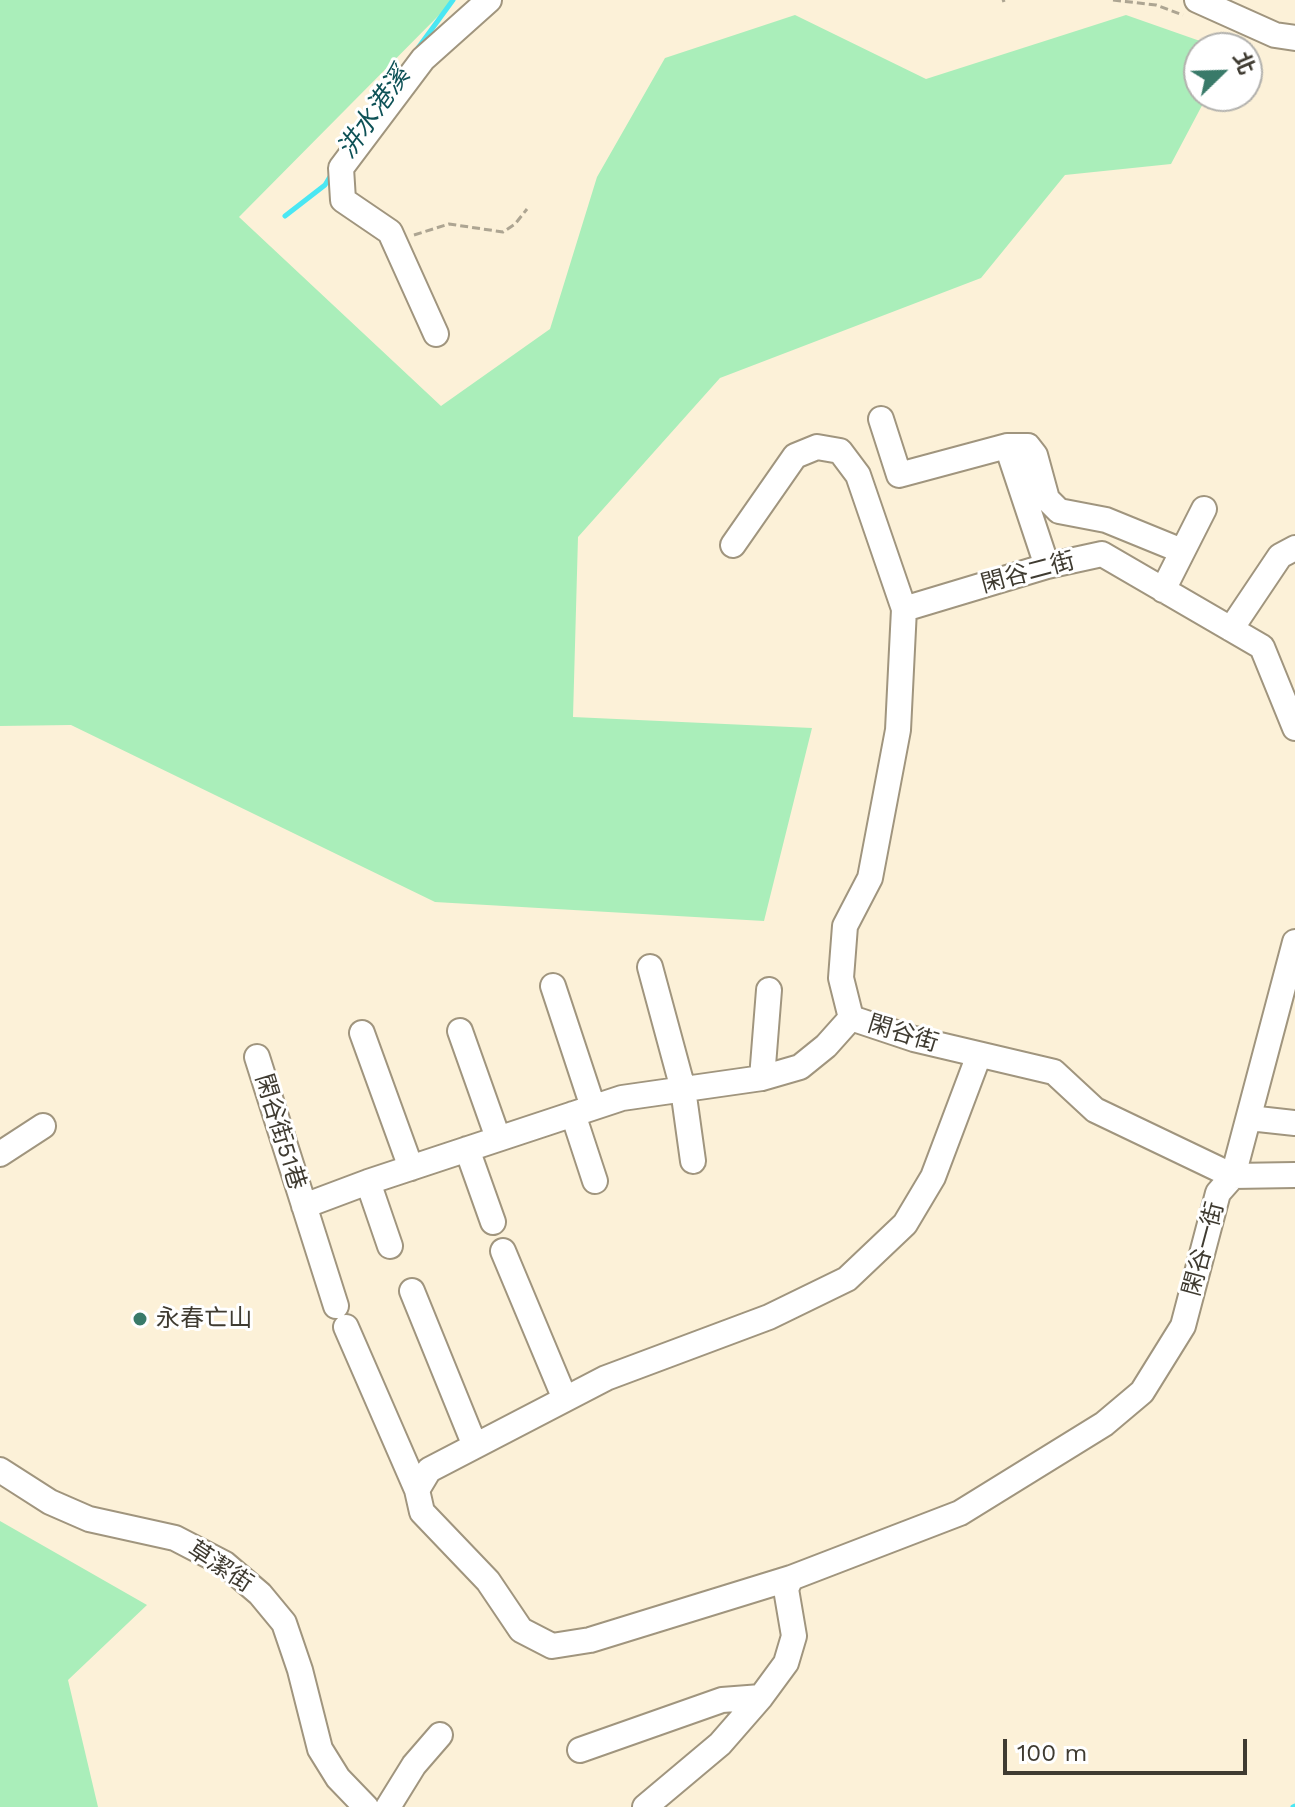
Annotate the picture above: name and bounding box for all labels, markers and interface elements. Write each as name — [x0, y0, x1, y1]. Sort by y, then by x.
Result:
north arrow — [1183, 32, 1263, 112]
text: 北 — [1228, 48, 1260, 78]
water label: 汫水港溪 — [331, 61, 417, 165]
street label: 閑谷二街 — [978, 547, 1078, 599]
street label: 閑谷街 — [864, 1010, 942, 1058]
street label: 閑谷街51巷 — [249, 1071, 311, 1193]
street label: 閑谷一街 — [1178, 1199, 1230, 1299]
place label: 永春亡山 — [156, 1305, 252, 1333]
marker: 永春亡山 — [131, 1310, 149, 1328]
street label: 草潔街 — [182, 1535, 258, 1599]
scale bar — [1007, 1723, 1251, 1773]
text: 100 m — [1017, 1739, 1087, 1767]

